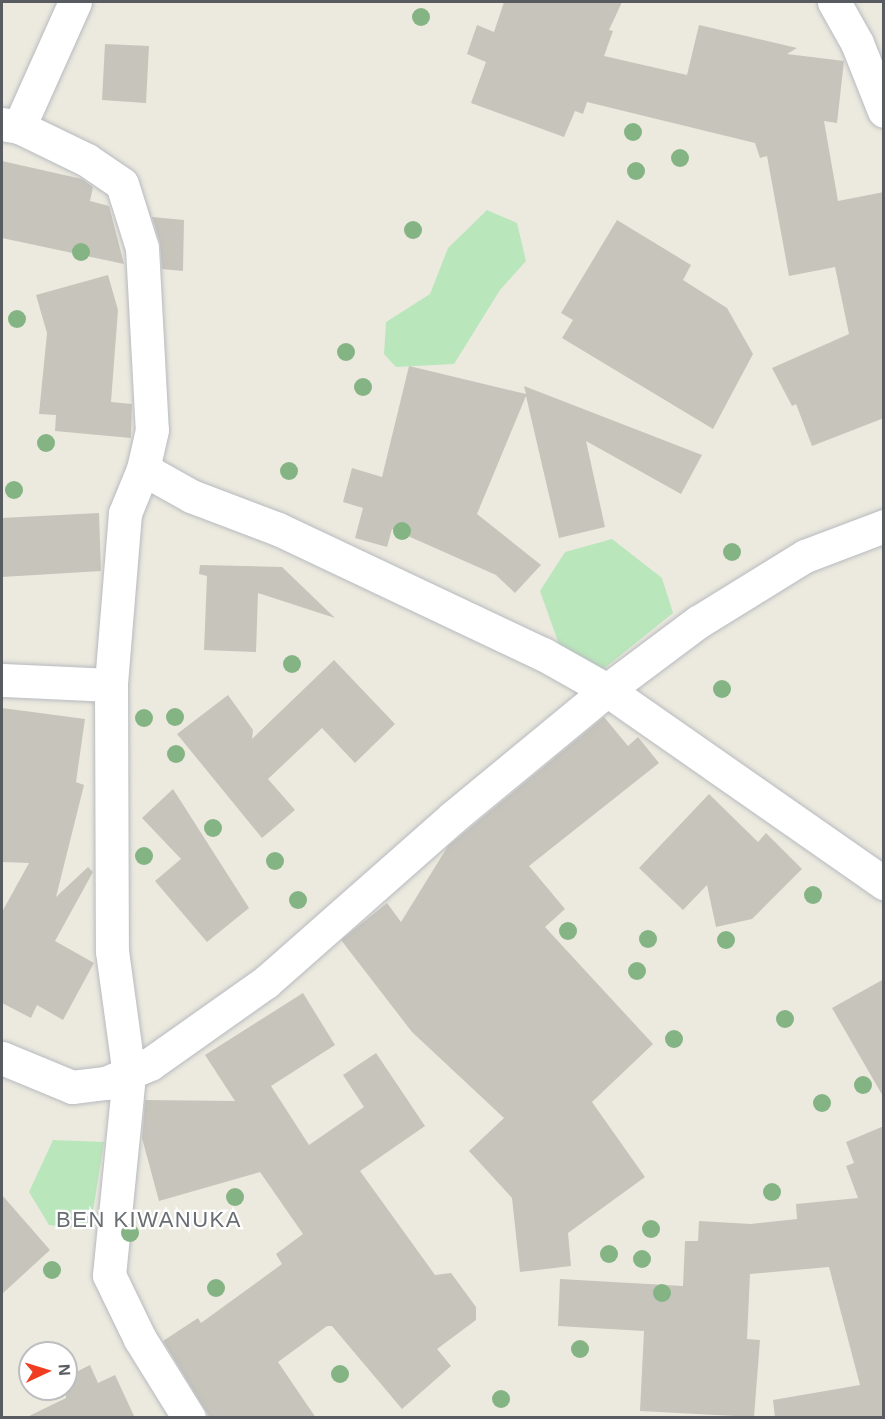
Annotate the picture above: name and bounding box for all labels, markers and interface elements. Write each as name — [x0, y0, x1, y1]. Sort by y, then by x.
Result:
district label: BEN KIWANUKA — [56, 1207, 242, 1233]
north arrow — [18, 1341, 78, 1401]
text: N — [56, 1363, 73, 1376]

